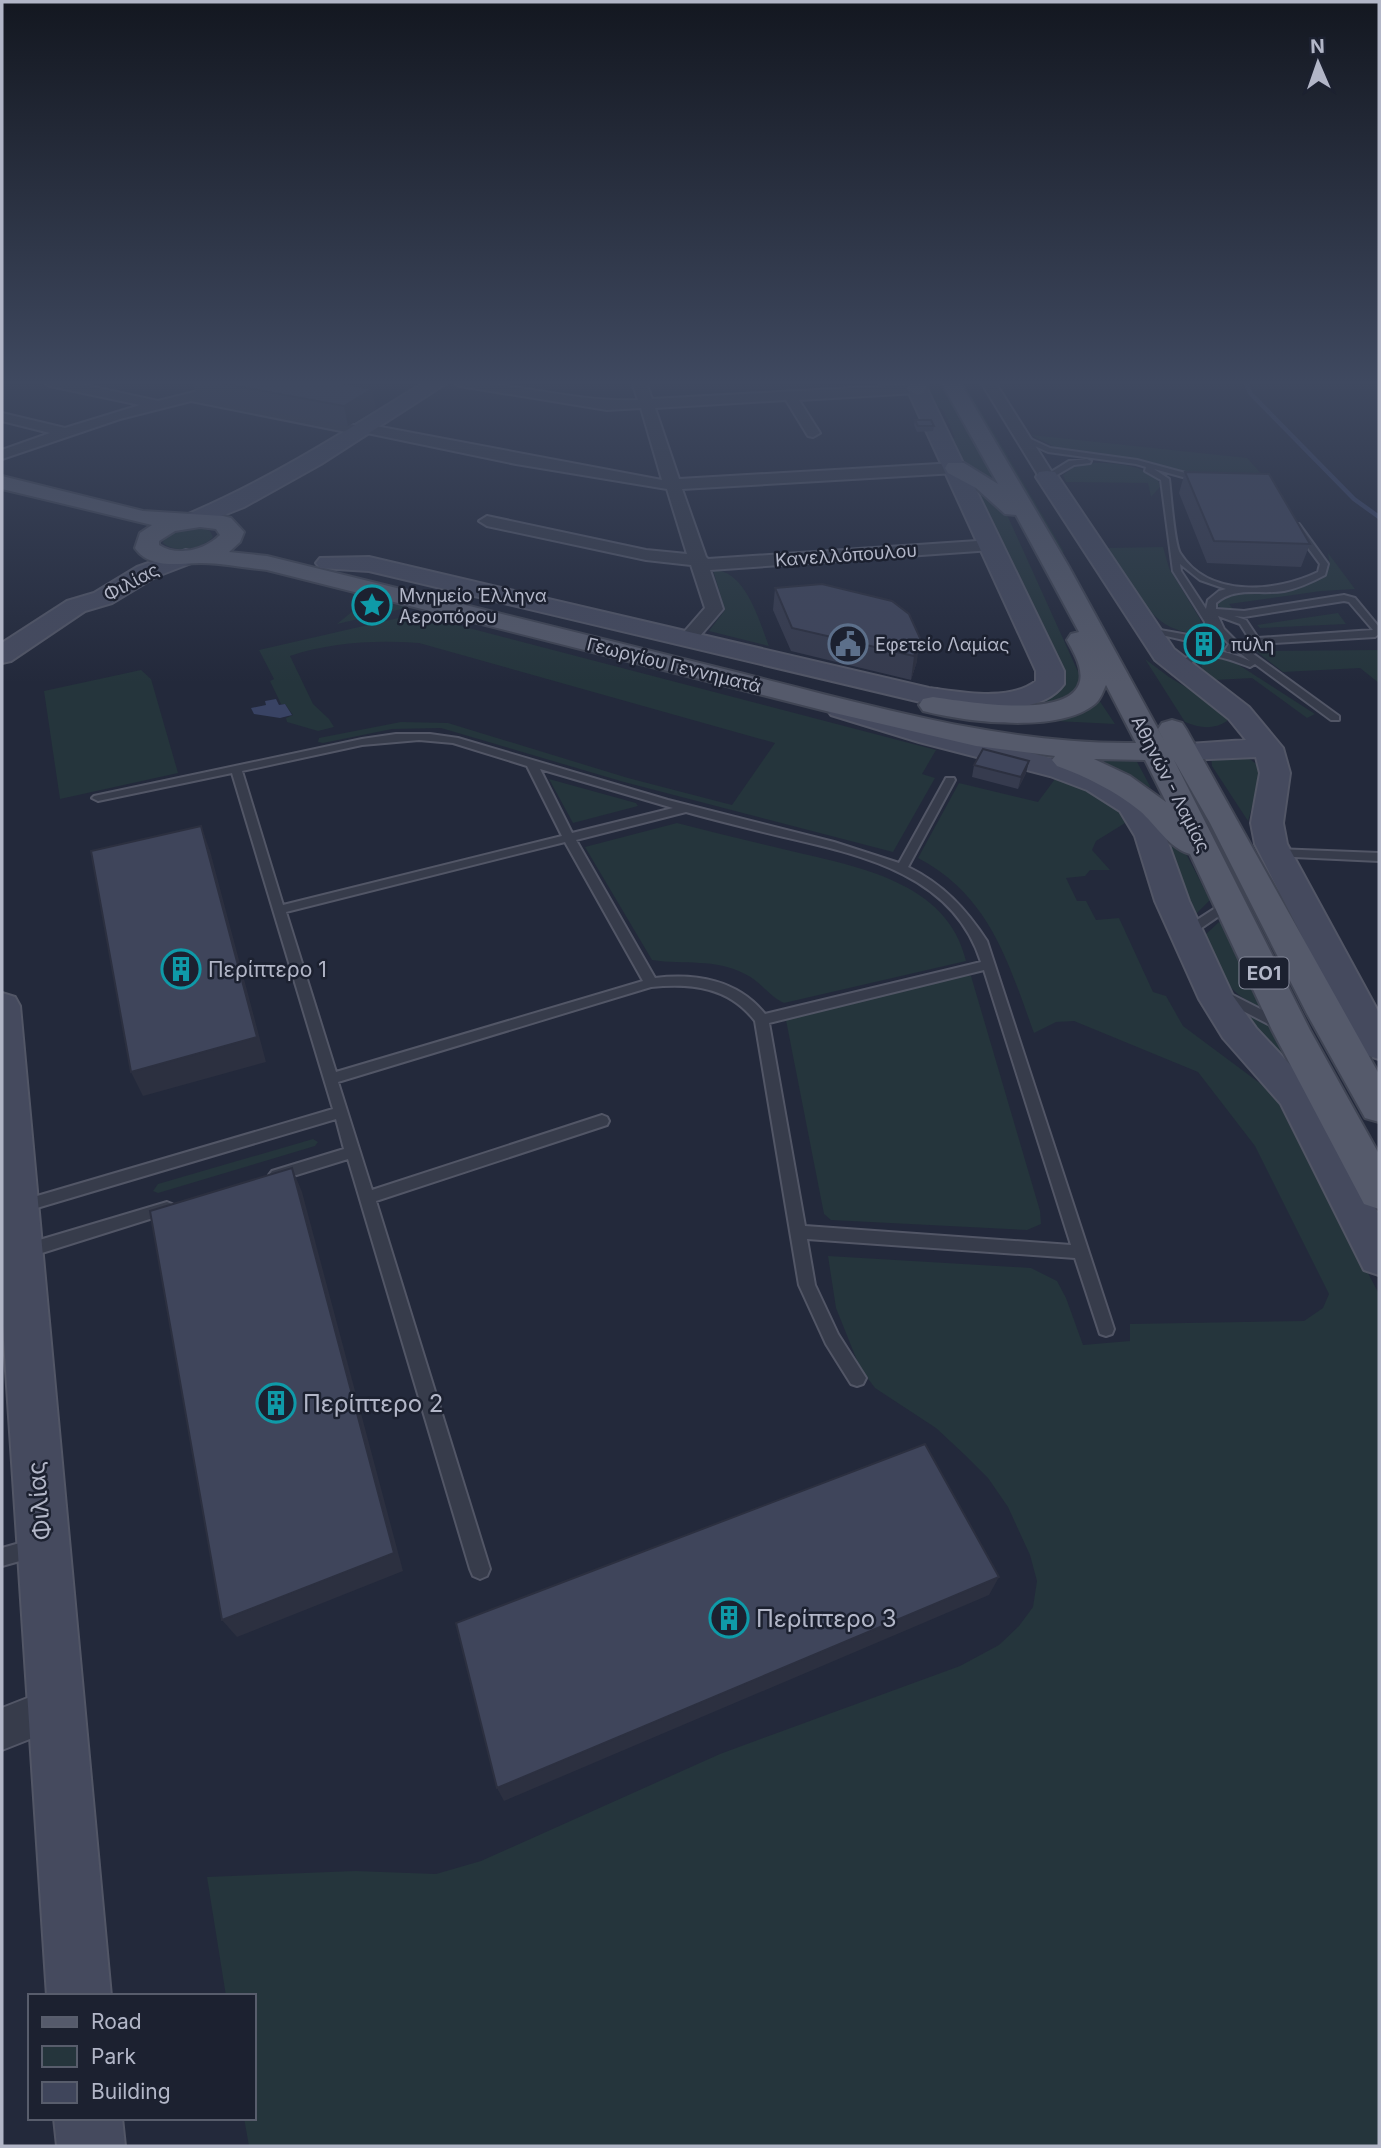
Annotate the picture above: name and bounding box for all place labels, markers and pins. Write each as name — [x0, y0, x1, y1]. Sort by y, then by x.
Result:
place icon: Μνημείο Έλληνα Αεροπόρου — [351, 584, 393, 626]
place label: Μνημείο Έλληνα Αεροπόρου — [399, 585, 547, 627]
public building icon: Εφετείο Λαμίας — [827, 623, 869, 665]
building icon: πύλη — [1183, 623, 1225, 665]
place label: Εφετείο Λαμίας — [875, 634, 1009, 655]
place label: πύλη — [1231, 634, 1274, 655]
building icon: Περίπτερο 1 — [160, 948, 202, 990]
place label: Περίπτερο 1 — [208, 957, 327, 982]
building icon: Περίπτερο 2 — [255, 1382, 297, 1424]
place label: Περίπτερο 2 — [303, 1389, 444, 1418]
building icon: Περίπτερο 3 — [708, 1597, 750, 1639]
place label: Περίπτερο 3 — [756, 1604, 897, 1633]

